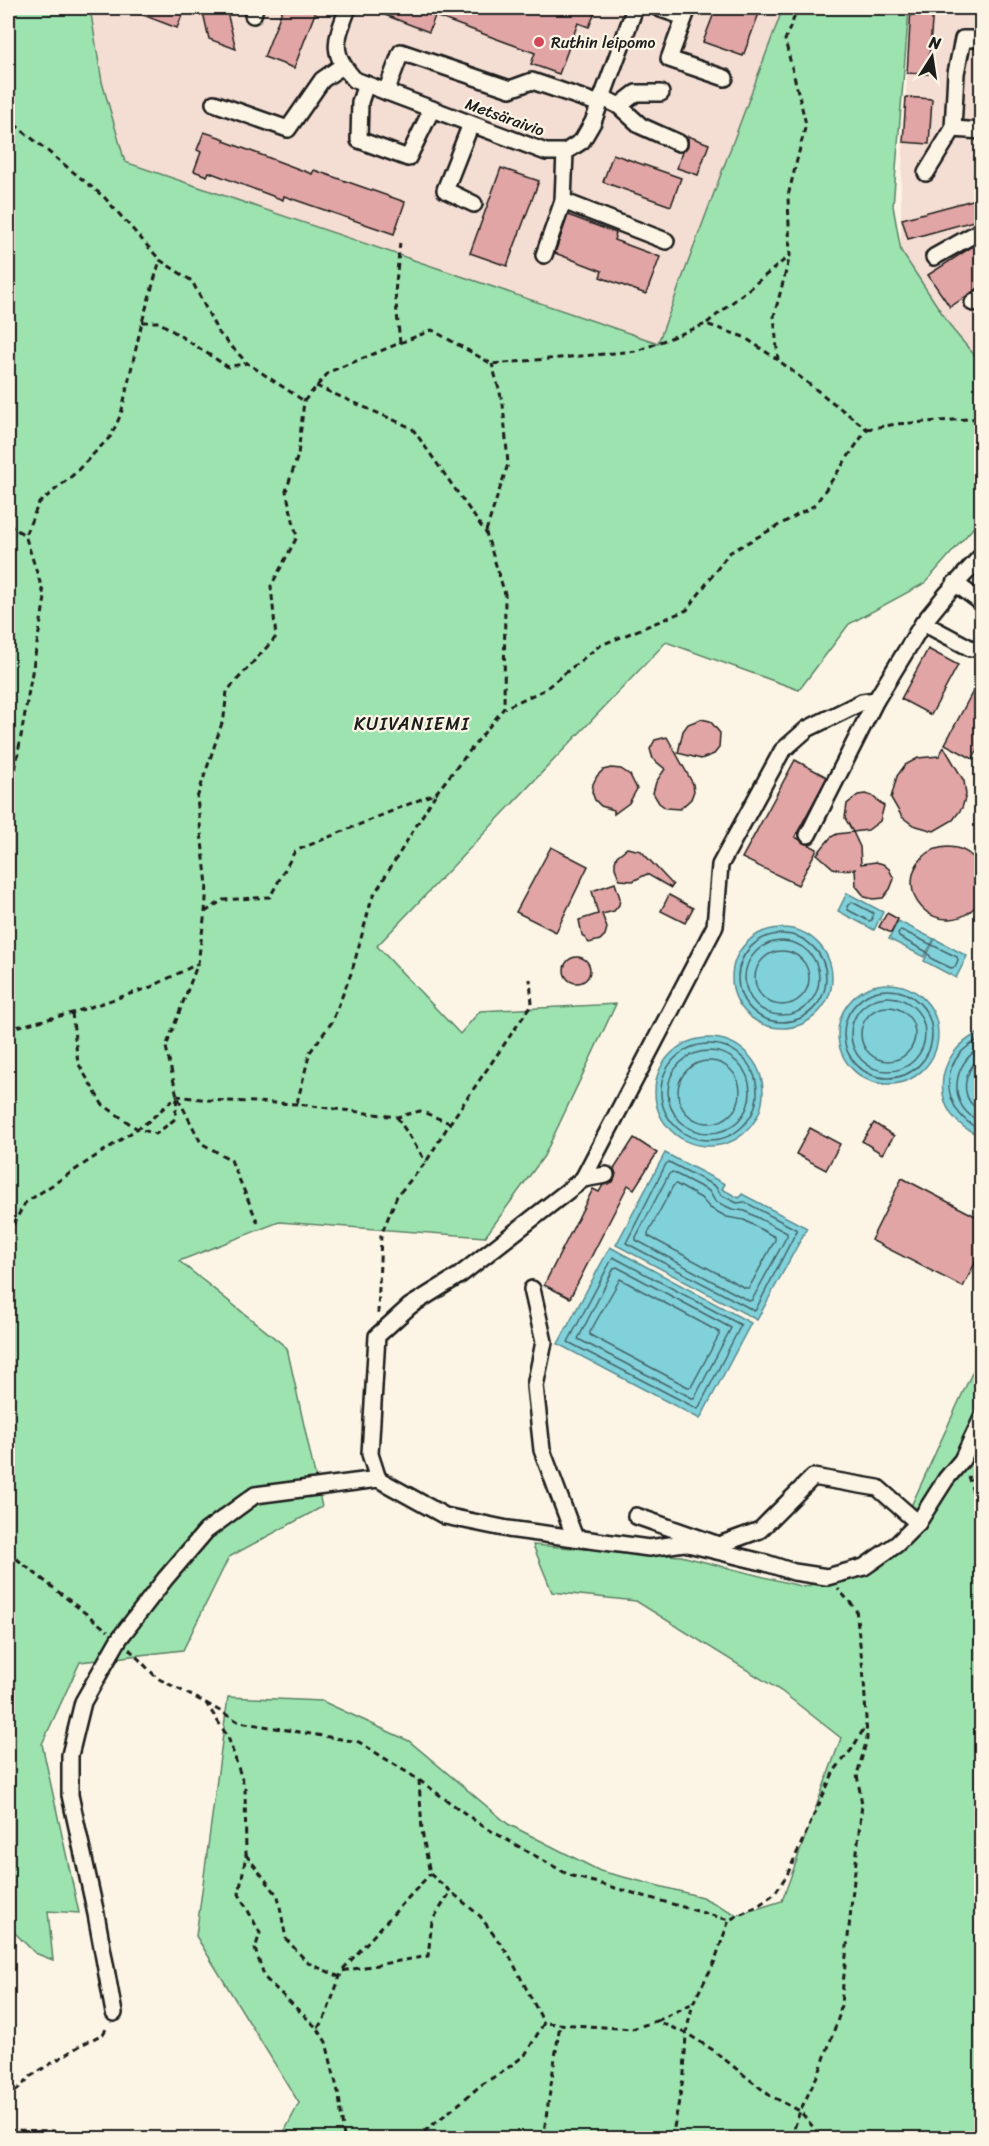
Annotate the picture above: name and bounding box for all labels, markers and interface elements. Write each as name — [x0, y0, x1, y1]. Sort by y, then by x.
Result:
north arrow — [902, 27, 962, 87]
text: N — [926, 27, 944, 58]
place label: Ruthin leipomo — [551, 28, 655, 57]
marker: Ruthin leipomo — [532, 35, 546, 49]
street label: Metsäraivio — [461, 89, 549, 145]
district label: KUIVANIEMI — [354, 708, 470, 740]

